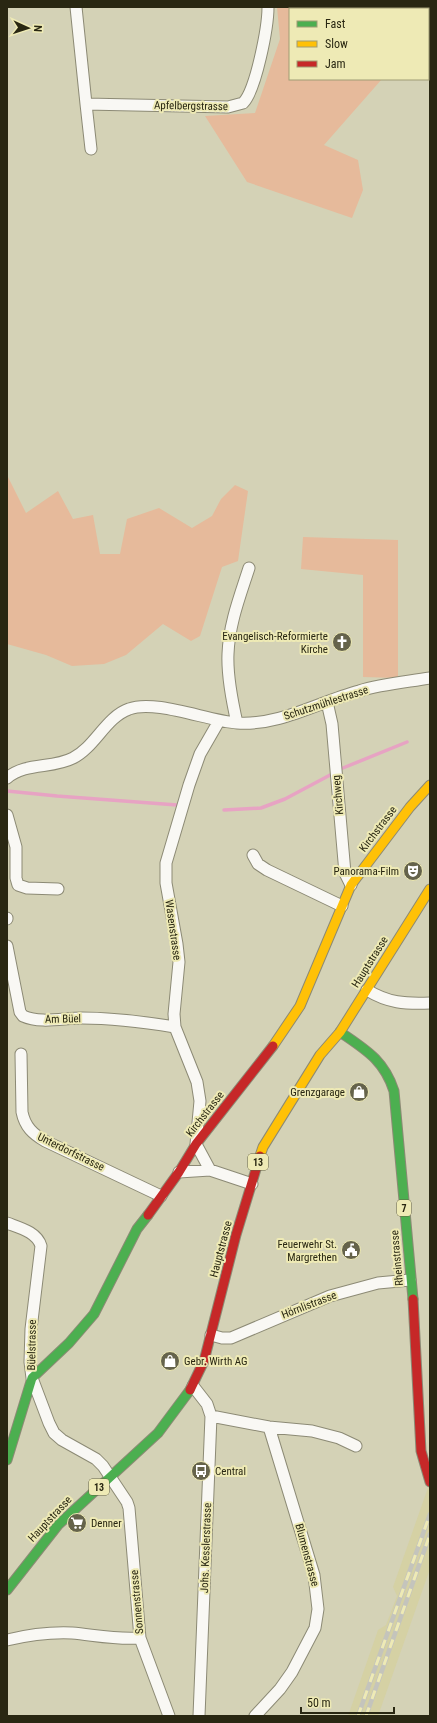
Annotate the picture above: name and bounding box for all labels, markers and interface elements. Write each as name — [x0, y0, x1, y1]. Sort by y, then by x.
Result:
north arrow — [8, 8, 48, 48]
legend — [289, 8, 429, 80]
text: Fast — [325, 17, 346, 31]
text: N — [31, 25, 44, 32]
text: Slow — [325, 37, 348, 51]
text: Jam — [325, 57, 346, 71]
street label: Apfelbergstrasse — [154, 99, 228, 113]
place label: Evangelisch-Reformierte Kirche — [222, 630, 328, 656]
church icon: Evangelisch-Reformierte Kirche — [331, 631, 353, 653]
street label: Schutzmühlestrasse — [282, 683, 370, 723]
street label: Kirchweg — [330, 775, 346, 815]
street label: Kirchstrasse — [357, 804, 399, 854]
theatre icon: Panorama-Film — [402, 860, 424, 882]
place label: Panorama-Film — [334, 865, 399, 878]
street label: Wasenstrasse — [162, 899, 184, 961]
street label: Hauptstrasse — [349, 934, 391, 990]
street label: Am Büel — [45, 1012, 81, 1026]
shop icon: Grenzgarage — [348, 1081, 370, 1103]
place label: Grenzgarage — [290, 1086, 345, 1099]
street label: Kirchstrasse — [183, 1089, 227, 1139]
street label: Unterdorfstrasse — [35, 1130, 107, 1174]
road number: 13 — [248, 1154, 268, 1170]
road number: 7 — [397, 1200, 411, 1216]
street label: Hauptstrasse — [207, 1219, 235, 1279]
street label: Rheinstrasse — [388, 1230, 406, 1286]
place label: Feuerwehr St. Margrethen — [277, 1238, 337, 1264]
public building icon: Feuerwehr St. Margrethen — [340, 1239, 362, 1261]
street label: Hörnlistrasse — [280, 1289, 338, 1321]
street label: Büelstrasse — [25, 1319, 39, 1371]
shop icon: Gebr. Wirth AG — [159, 1350, 181, 1372]
place label: Gebr. Wirth AG — [184, 1355, 248, 1368]
bus stop icon: Central — [190, 1460, 212, 1482]
place label: Central — [215, 1465, 246, 1478]
road number: 13 — [89, 1479, 109, 1495]
street label: Hauptstrasse — [25, 1493, 75, 1545]
street label: Johs. Kesslerstrasse — [198, 1503, 214, 1593]
supermarket icon: Denner — [66, 1512, 88, 1534]
place label: Denner — [91, 1517, 122, 1530]
street label: Blumenstrasse — [292, 1522, 322, 1588]
street label: Sonnenstrasse — [128, 1569, 146, 1635]
scale bar — [301, 1689, 394, 1715]
text: 50 m — [307, 1696, 331, 1710]

